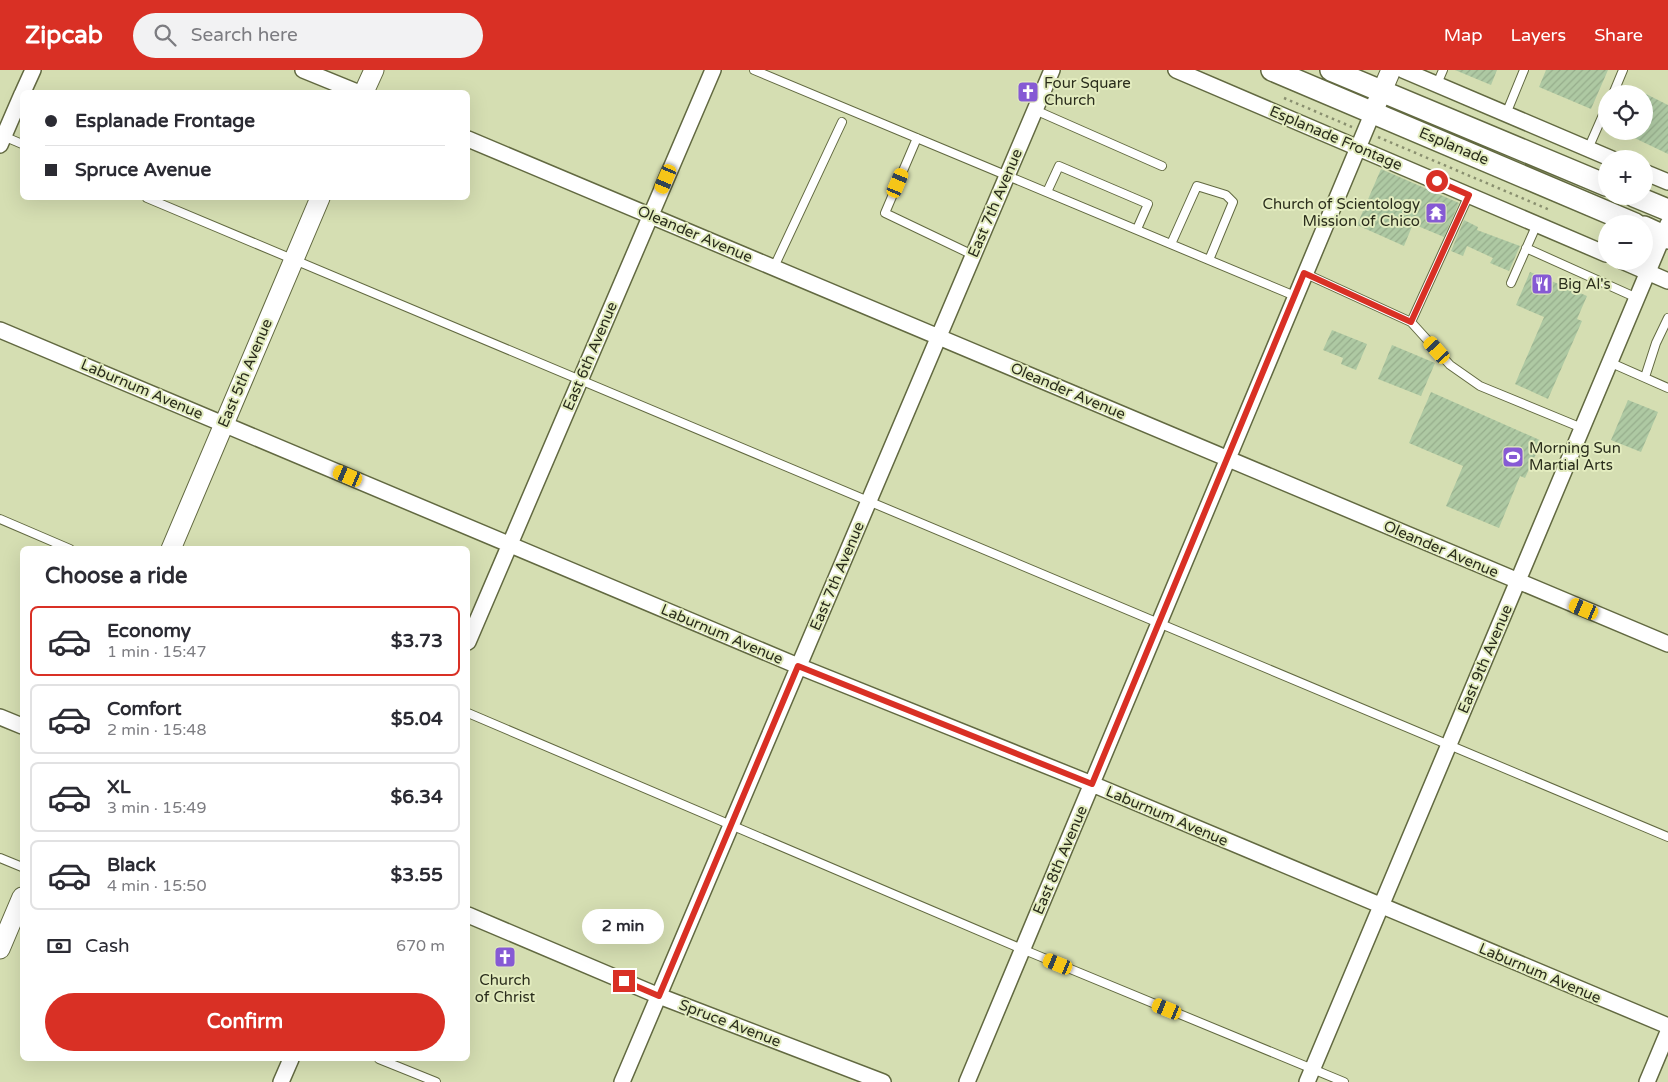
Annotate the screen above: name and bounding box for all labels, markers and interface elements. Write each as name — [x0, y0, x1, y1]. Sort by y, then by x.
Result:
search box — [133, 13, 483, 58]
text: Zipcab — [25, 21, 103, 50]
icon: search — [151, 21, 179, 49]
text: Search here — [191, 24, 298, 46]
text: Map — [1444, 24, 1483, 46]
text: Layers — [1511, 24, 1566, 46]
text: Share — [1594, 24, 1643, 46]
place label: Four Square Church — [1044, 74, 1131, 109]
church icon: Four Square Church — [1016, 80, 1040, 104]
map controls — [1598, 85, 1653, 270]
button: locate — [1598, 85, 1653, 140]
street label: Esplanade Frontage — [1267, 102, 1405, 174]
text: Esplanade Frontage — [75, 110, 255, 132]
street label: Esplanade — [1416, 123, 1492, 169]
street label: East 7th Avenue — [964, 146, 1026, 260]
button: + — [1598, 150, 1653, 205]
text: Spruce Avenue — [75, 159, 211, 181]
car — [653, 162, 678, 196]
car — [885, 166, 910, 200]
route start — [1426, 170, 1448, 192]
place label: Church of Scientology Mission of Chico — [1263, 195, 1420, 230]
temple icon: Church of Scientology Mission of Chico — [1424, 201, 1448, 225]
street label: Oleander Avenue — [635, 202, 755, 266]
button: − — [1598, 215, 1653, 270]
restaurant icon: Big Al's — [1530, 272, 1554, 296]
place label: Big Al's — [1558, 275, 1611, 293]
street label: East 6th Avenue — [559, 299, 621, 413]
street label: East 5th Avenue — [214, 316, 276, 430]
car — [1421, 334, 1452, 366]
street label: Laburnum Avenue — [78, 355, 206, 423]
street label: Oleander Avenue — [1008, 359, 1128, 423]
place label: Morning Sun Martial Arts — [1529, 439, 1621, 474]
sports icon: Morning Sun Martial Arts — [1501, 445, 1525, 469]
car — [331, 463, 364, 489]
street label: Oleander Avenue — [1381, 517, 1501, 581]
street label: East 7th Avenue — [806, 519, 868, 633]
text: Choose a ride — [45, 563, 188, 589]
car — [1567, 596, 1600, 622]
street label: Laburnum Avenue — [658, 600, 786, 668]
street label: East 9th Avenue — [1454, 602, 1516, 716]
icon: car — [47, 619, 92, 664]
text: Economy — [107, 620, 191, 642]
text: $3.73 — [391, 630, 443, 652]
text: 1 min · 15:47 — [107, 642, 206, 662]
icon: car — [47, 697, 92, 742]
text: Comfort — [107, 698, 181, 720]
text: $5.04 — [391, 708, 443, 730]
text: 2 min · 15:48 — [107, 720, 206, 740]
icon: car — [47, 775, 92, 820]
text: XL — [107, 776, 131, 798]
street label: Laburnum Avenue — [1103, 782, 1231, 850]
text: $6.34 — [391, 786, 443, 808]
text: 3 min · 15:49 — [107, 798, 206, 818]
street label: East 8th Avenue — [1029, 803, 1091, 917]
icon: car — [47, 853, 92, 898]
text: Black — [107, 854, 156, 876]
text: $3.55 — [391, 864, 443, 886]
text: 4 min · 15:50 — [107, 876, 206, 896]
callout: 2 min — [583, 908, 665, 944]
text: 2 min — [602, 916, 644, 936]
icon: cash — [45, 932, 73, 960]
text: Cash — [85, 935, 130, 957]
text: 670 m — [396, 936, 445, 956]
street label: Laburnum Avenue — [1476, 939, 1604, 1007]
church icon: Church of Christ — [493, 945, 517, 969]
car — [1041, 951, 1074, 977]
route end — [613, 970, 635, 992]
place label: Church of Christ — [475, 971, 536, 1006]
button: Confirm — [45, 993, 445, 1051]
street label: Spruce Avenue — [677, 995, 783, 1051]
car — [1150, 996, 1183, 1022]

